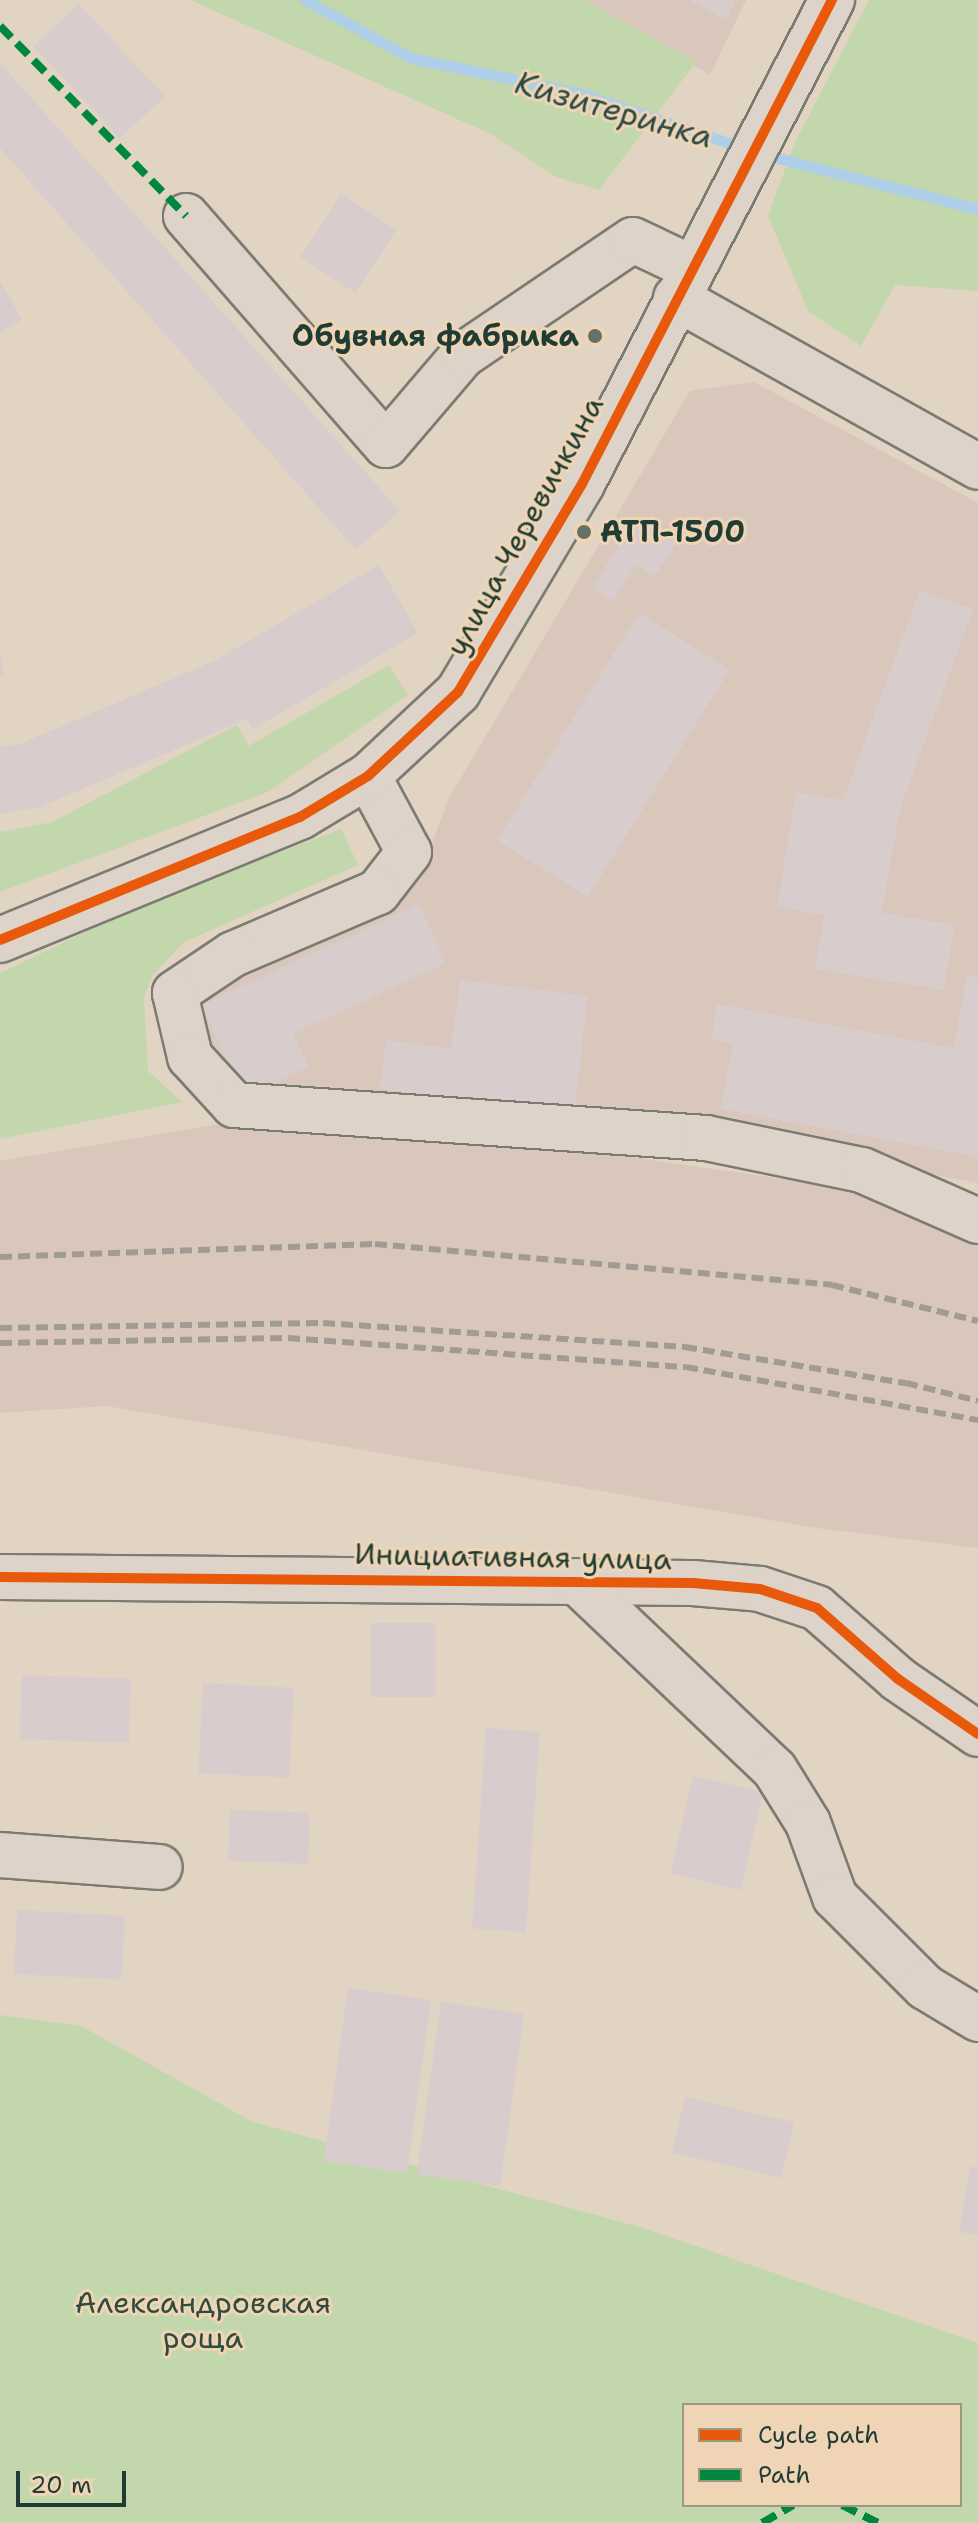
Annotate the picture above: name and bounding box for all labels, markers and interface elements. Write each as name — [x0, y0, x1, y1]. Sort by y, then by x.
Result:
water label: Кизитеринка — [511, 63, 717, 157]
place label: Обувная фабрика — [292, 318, 579, 354]
marker: Обувная фабрика — [586, 327, 604, 345]
street label: улица Черевичкина — [439, 390, 611, 662]
place label: АТП-1500 — [600, 514, 745, 550]
marker: АТП-1500 — [575, 523, 593, 541]
street label: Инициативная улица — [354, 1536, 672, 1578]
park label: Александровская роща — [75, 2285, 331, 2356]
legend — [682, 2403, 962, 2507]
text: Cycle path — [758, 2419, 879, 2451]
scale bar — [20, 2455, 130, 2505]
text: Path — [758, 2459, 810, 2491]
text: 20 m — [30, 2469, 92, 2501]

